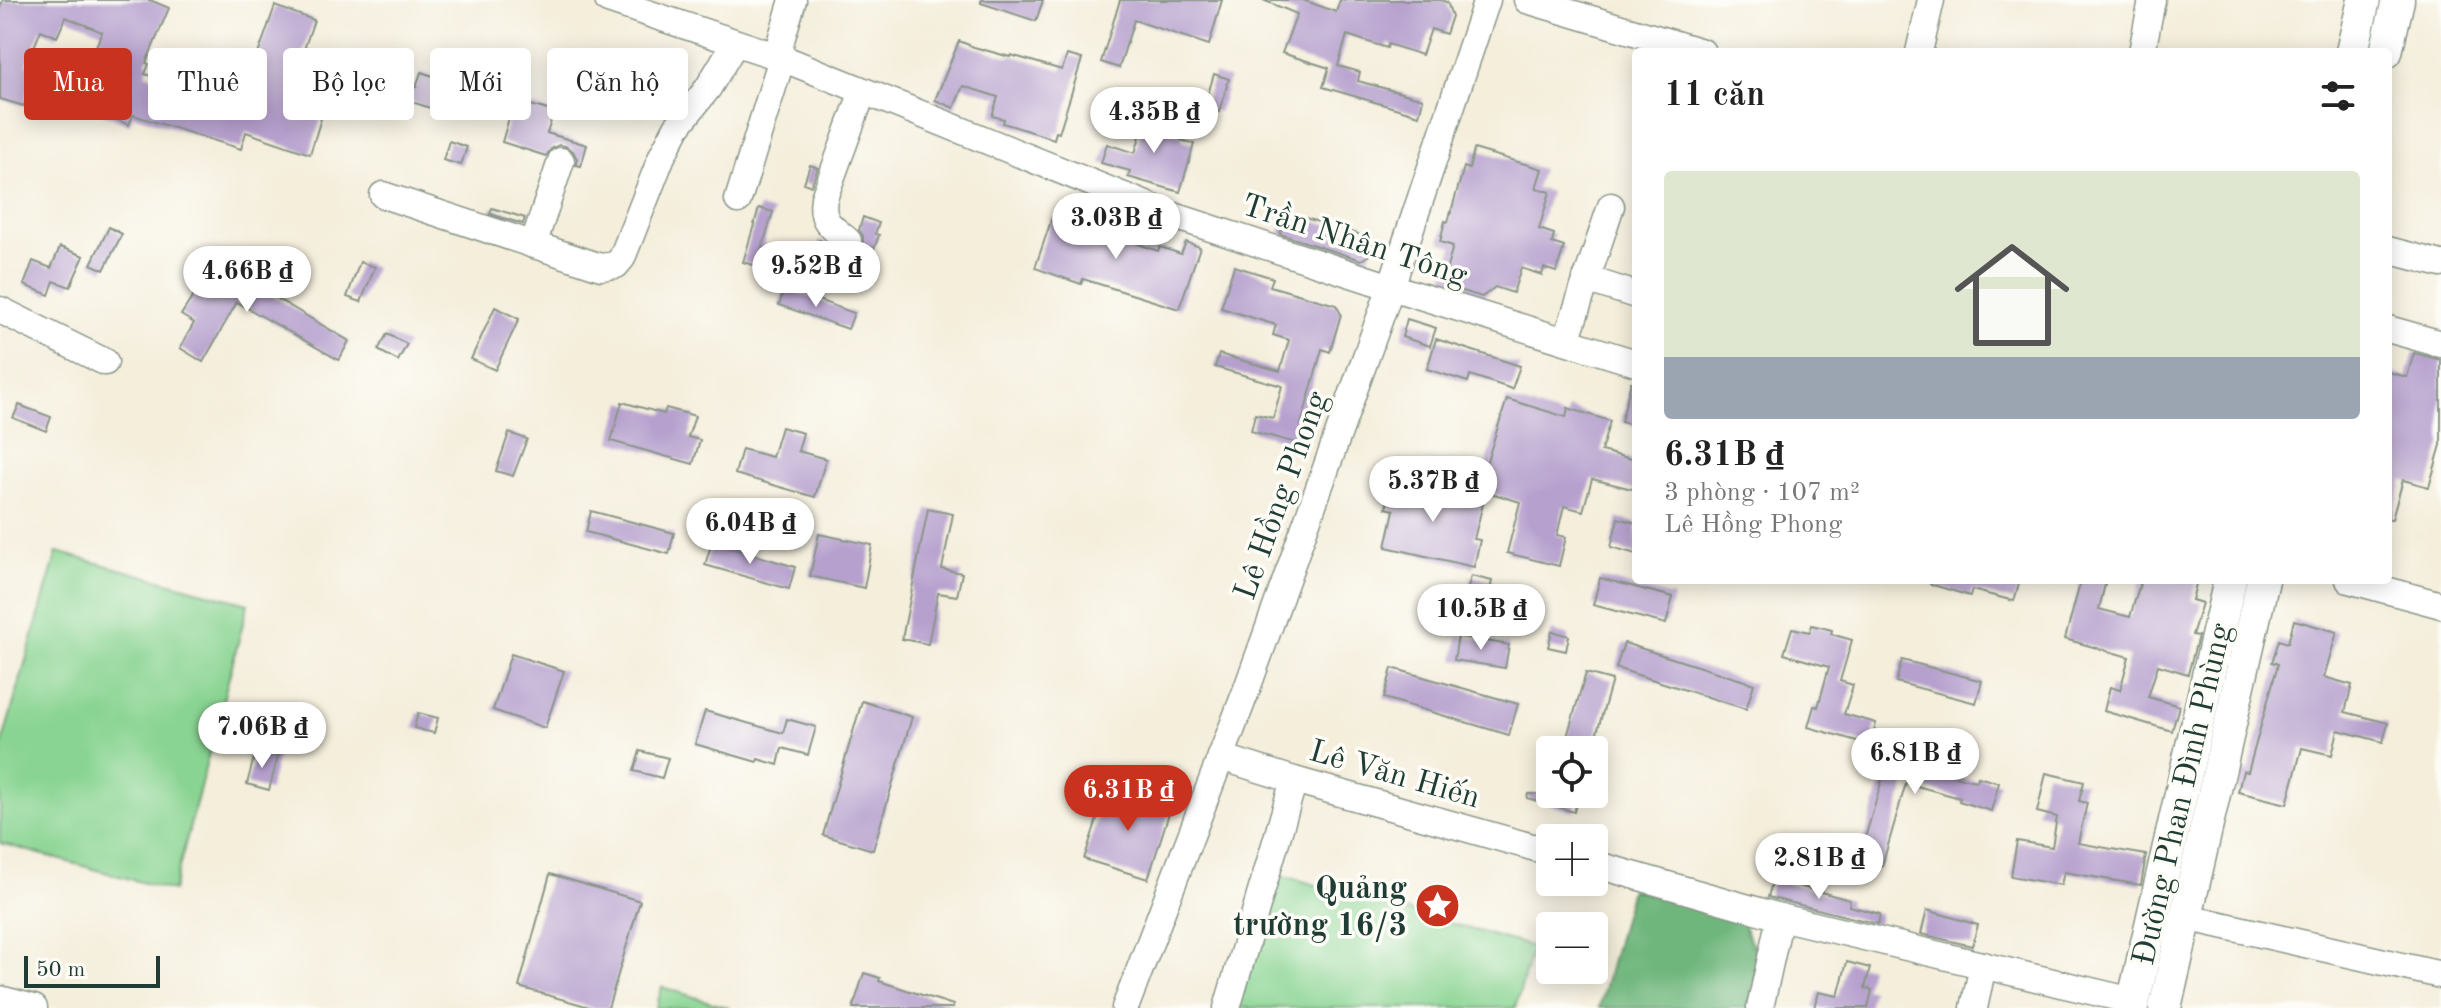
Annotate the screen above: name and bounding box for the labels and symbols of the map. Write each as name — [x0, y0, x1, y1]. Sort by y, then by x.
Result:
pin: 4.35B ₫ — [1080, 87, 1228, 155]
street label: Trần Nhân Tông — [1237, 187, 1472, 293]
pin: 3.03B ₫ — [1042, 193, 1190, 261]
pin: 9.52B ₫ — [742, 241, 890, 309]
pin: 4.66B ₫ — [173, 246, 321, 314]
street label: Lê Hồng Phong — [1227, 386, 1335, 605]
pin: 5.37B ₫ — [1359, 456, 1507, 524]
pin: 6.04B ₫ — [676, 498, 824, 566]
pin: 10.5B ₫ — [1407, 584, 1555, 652]
street label: Đường Phan Đình Phùng — [2129, 621, 2239, 969]
pin: 7.06B ₫ — [188, 702, 336, 770]
pin: 6.81B ₫ — [1841, 728, 1989, 796]
street label: Lê Văn Hiến — [1305, 734, 1484, 816]
pin: 6.31B ₫ — [1054, 765, 1202, 833]
pin: 2.81B ₫ — [1745, 833, 1893, 901]
place label: Quảng trường 16/3 — [1233, 874, 1407, 943]
place icon: Quảng trường 16/3 — [1414, 881, 1462, 929]
scale bar — [24, 952, 160, 988]

